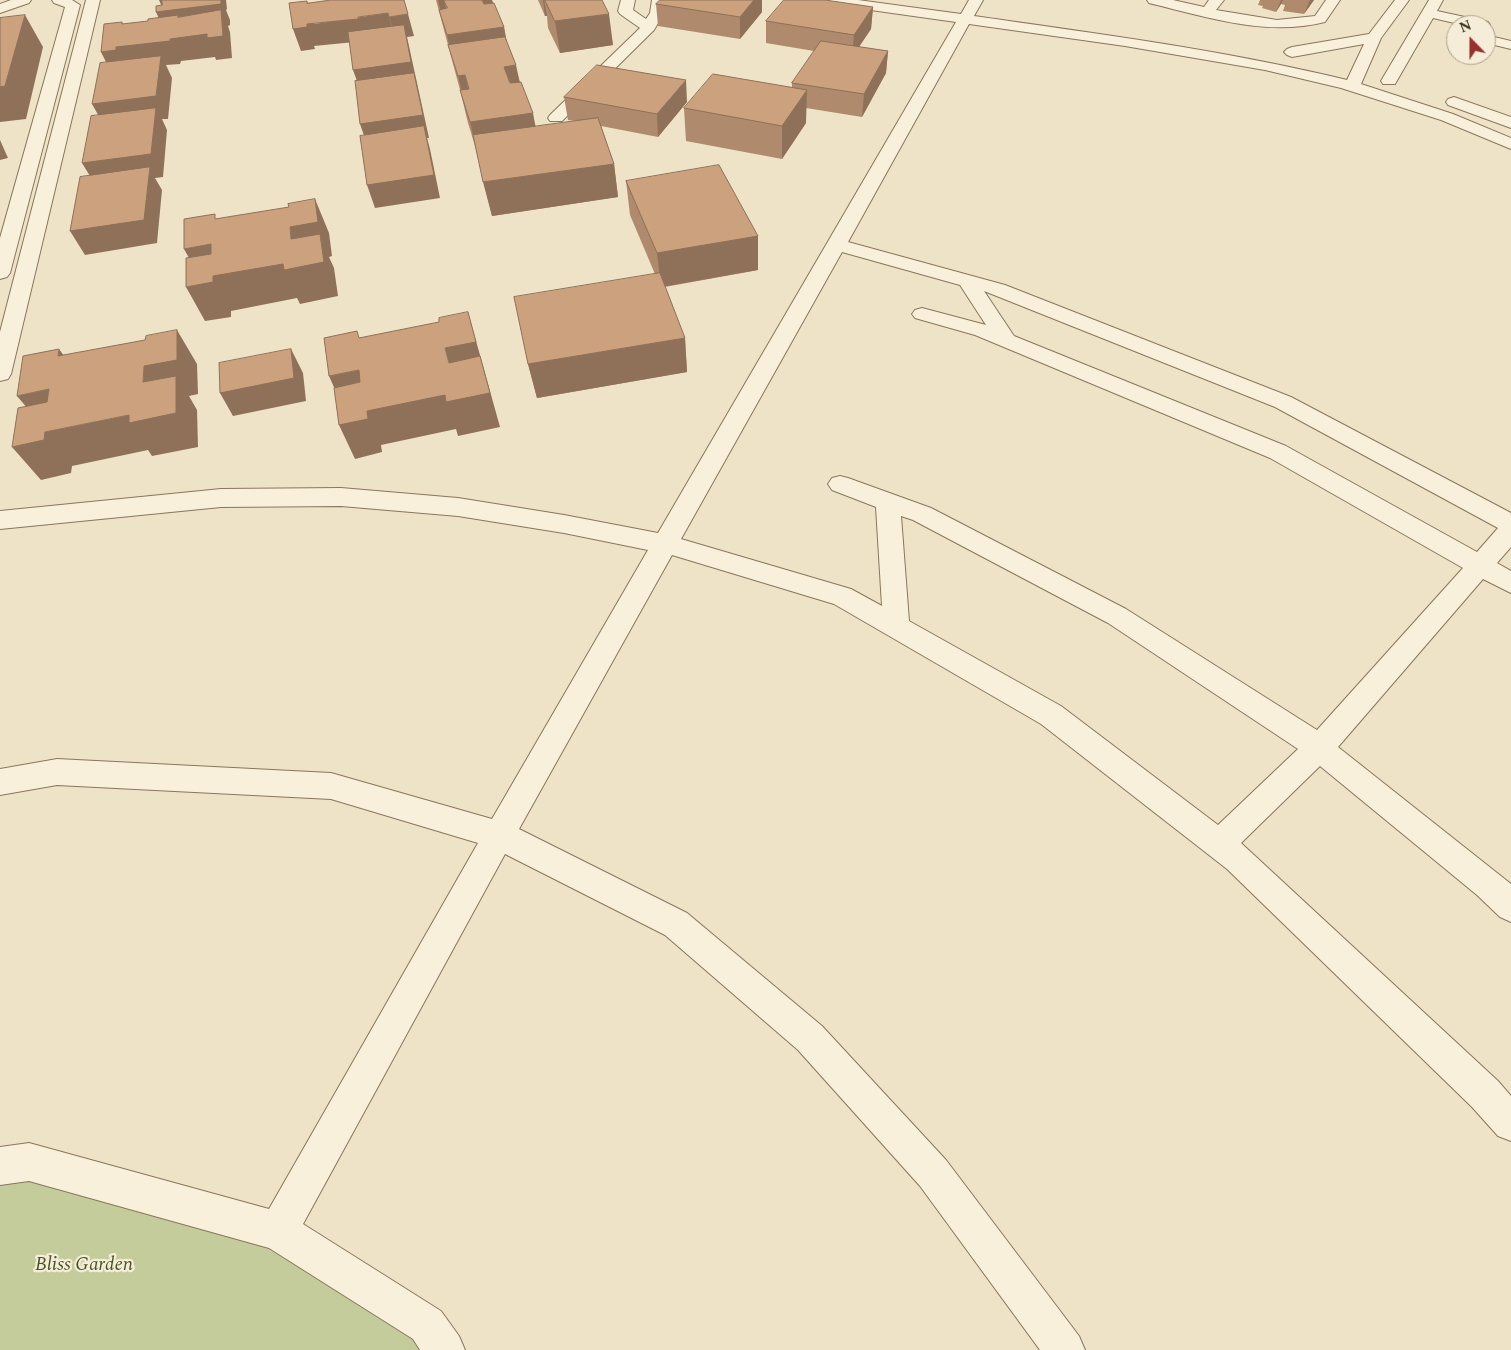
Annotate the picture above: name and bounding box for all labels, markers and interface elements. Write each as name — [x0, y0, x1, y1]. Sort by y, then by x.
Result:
north arrow — [1446, 15, 1496, 65]
text: N — [1456, 15, 1475, 38]
park label: Bliss Garden — [35, 1255, 133, 1277]

